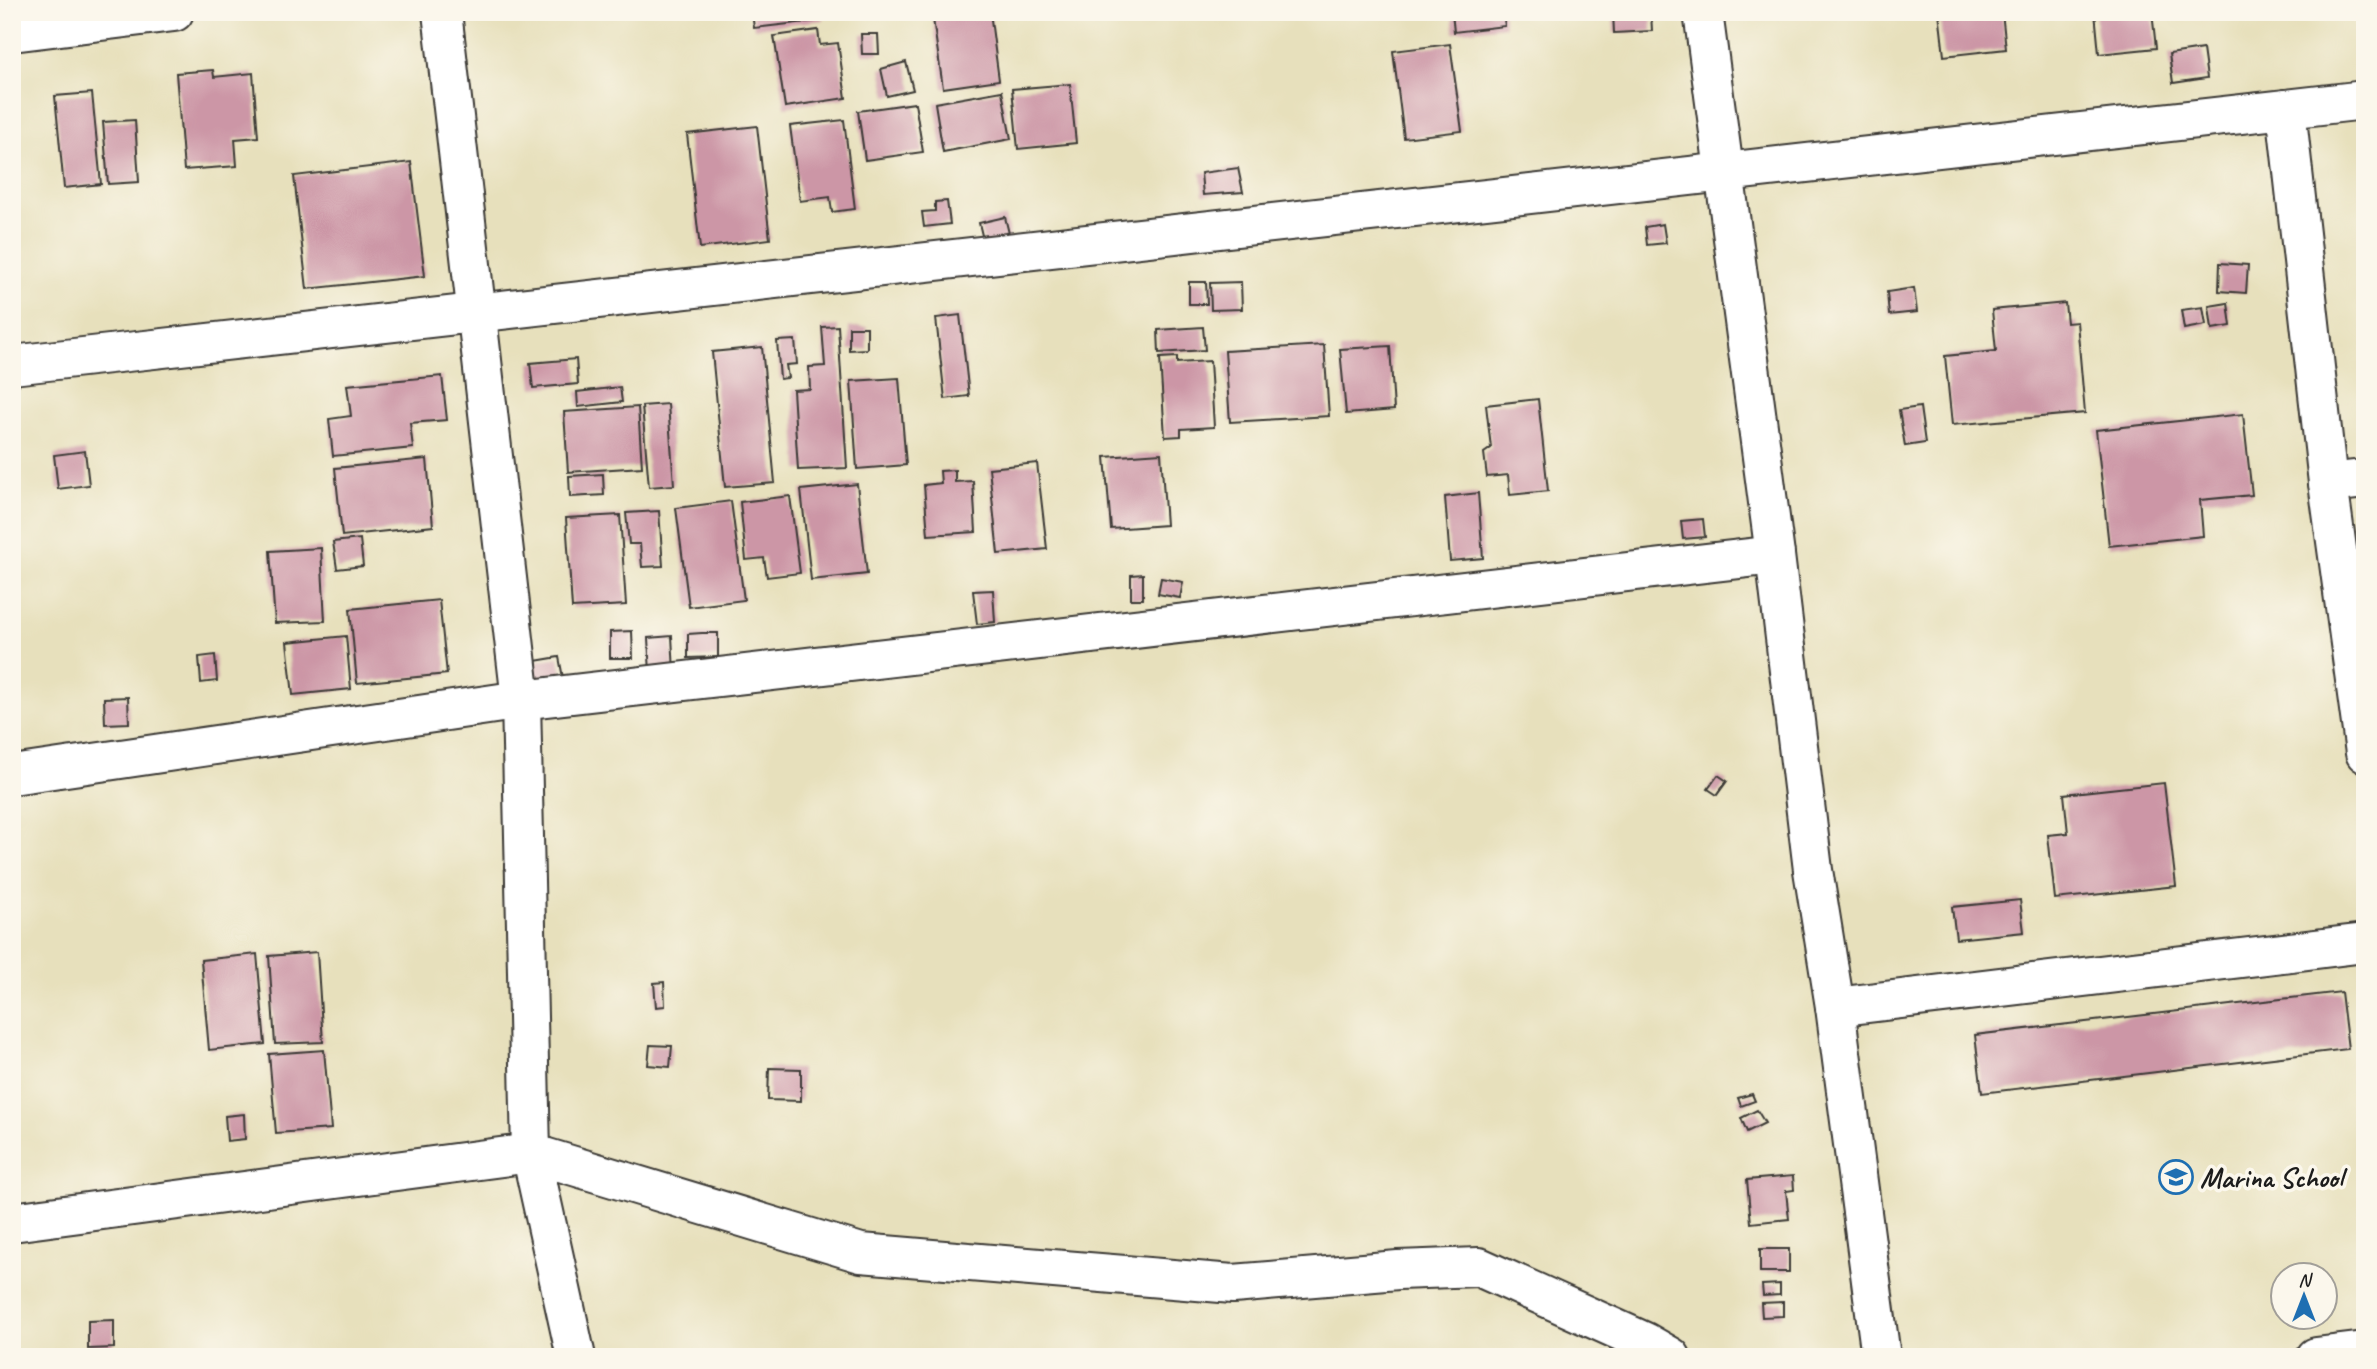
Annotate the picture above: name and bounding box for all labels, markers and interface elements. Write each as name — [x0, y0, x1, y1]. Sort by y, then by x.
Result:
school or university icon: Marina School — [2157, 1158, 2195, 1196]
place label: Marina School — [2200, 1160, 2348, 1195]
north arrow — [2268, 1260, 2338, 1330]
text: N — [2298, 1268, 2313, 1292]

